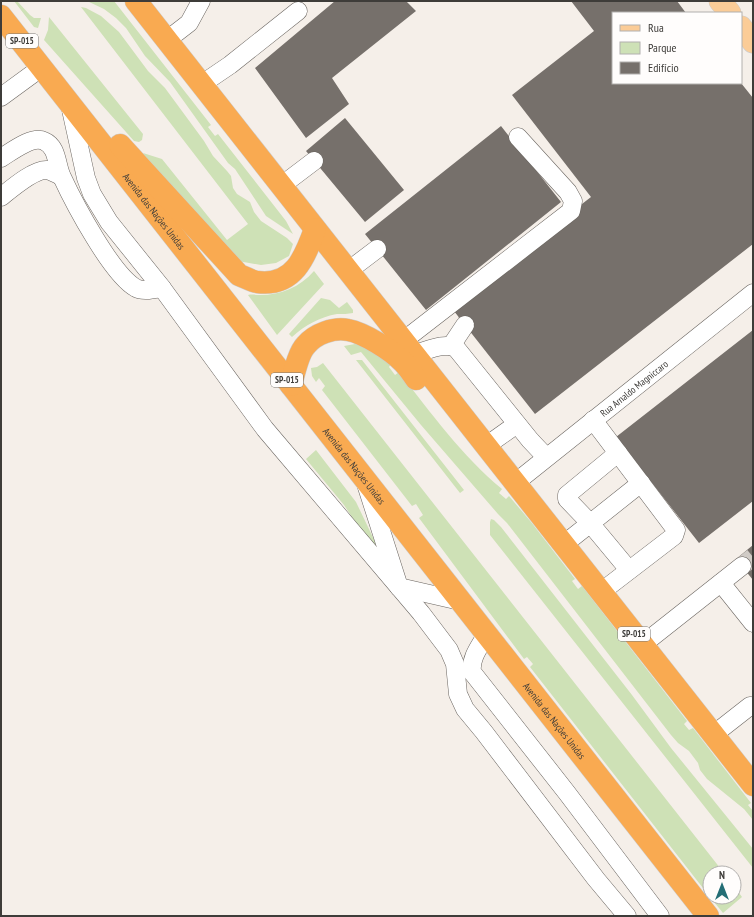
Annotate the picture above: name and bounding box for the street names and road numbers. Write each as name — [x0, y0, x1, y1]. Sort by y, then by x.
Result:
road number: SP-015 — [6, 34, 38, 48]
street label: Avenida das Nações Unidas — [120, 171, 188, 253]
street label: Rua Arnaldo Magniccaro — [597, 357, 671, 420]
road number: SP-015 — [271, 373, 303, 387]
street label: Avenida das Nações Unidas — [320, 425, 388, 507]
road number: SP-015 — [618, 627, 650, 641]
street label: Avenida das Nações Unidas — [520, 680, 589, 762]

